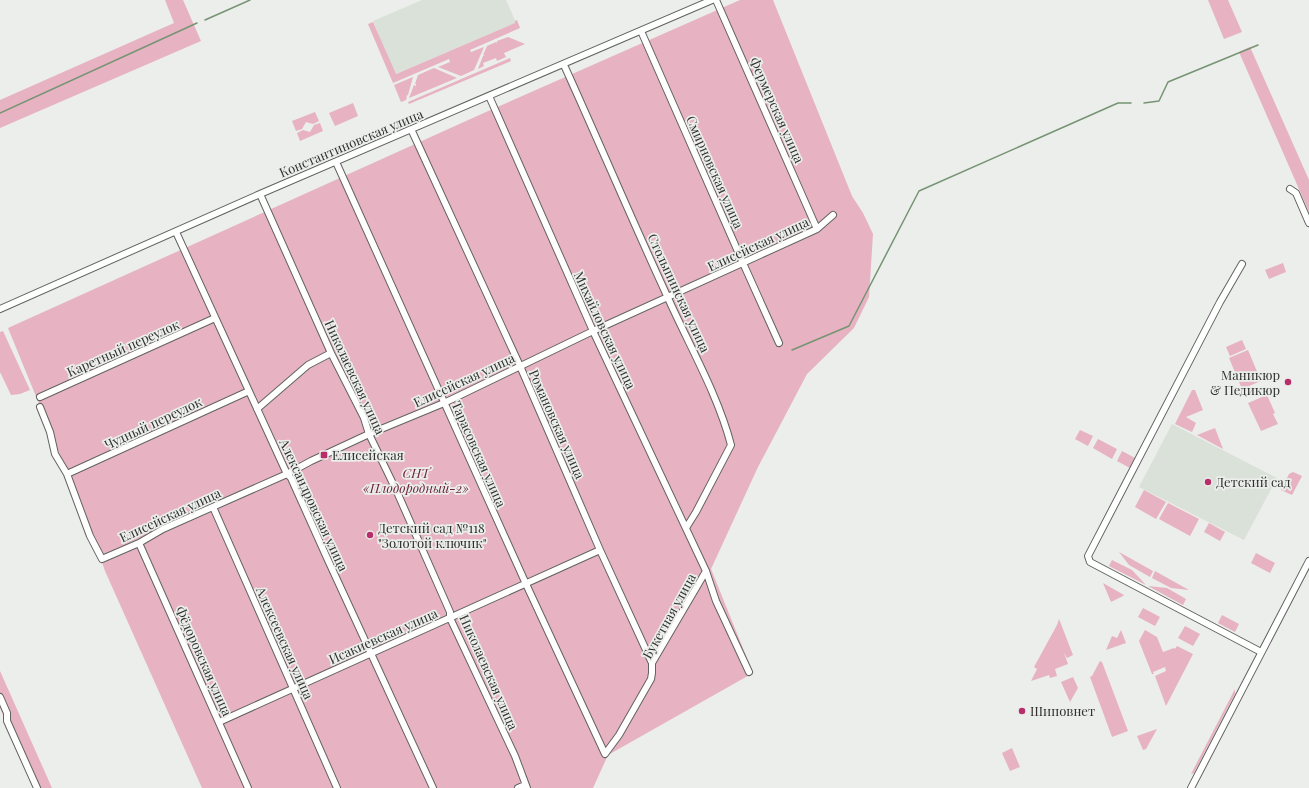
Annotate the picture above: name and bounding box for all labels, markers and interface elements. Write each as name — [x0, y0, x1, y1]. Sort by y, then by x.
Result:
street label: Фермерская улица — [746, 54, 809, 166]
street label: Константиновская улица — [276, 104, 426, 181]
street label: Смирновская улица — [683, 113, 748, 231]
street label: Елисейская улица — [704, 212, 812, 274]
street label: Столыпинская улица — [644, 231, 715, 355]
street label: Михайловская улица — [571, 268, 640, 392]
street label: Каретный переулок — [64, 315, 182, 380]
street label: Николаевская улица — [321, 317, 390, 437]
street label: Елисейская улица — [410, 348, 518, 410]
street label: Романовская улица — [526, 366, 589, 482]
place label: Маникюр & Педикюр — [1210, 366, 1280, 398]
marker: Маникюр & Педикюр — [1283, 377, 1293, 387]
street label: Чудный переулок — [101, 392, 205, 453]
street label: Тарасовская улица — [448, 398, 511, 510]
street label: Александровская улица — [276, 435, 353, 574]
place label: Елисейская — [332, 446, 404, 463]
marker: Елисейская — [319, 450, 329, 460]
park label: СНТ «Плодородный-2» — [363, 464, 469, 496]
place label: Детский сад — [1216, 473, 1291, 490]
marker: Детский сад — [1203, 477, 1213, 487]
street label: Елисейская улица — [116, 483, 224, 545]
place label: Детский сад №118 "Золотой ключик" — [378, 519, 487, 551]
marker: Детский сад №118 "Золотой ключик" — [365, 530, 375, 540]
street label: Букетная улица — [638, 570, 699, 661]
street label: Алексеевская улица — [253, 583, 318, 702]
street label: Фёдоровская улица — [173, 603, 237, 719]
street label: Исакиевская улица — [326, 604, 440, 667]
street label: Николаевская улица — [456, 611, 523, 733]
place label: Шиповнет — [1030, 702, 1095, 719]
marker: Шиповнет — [1017, 706, 1027, 716]

